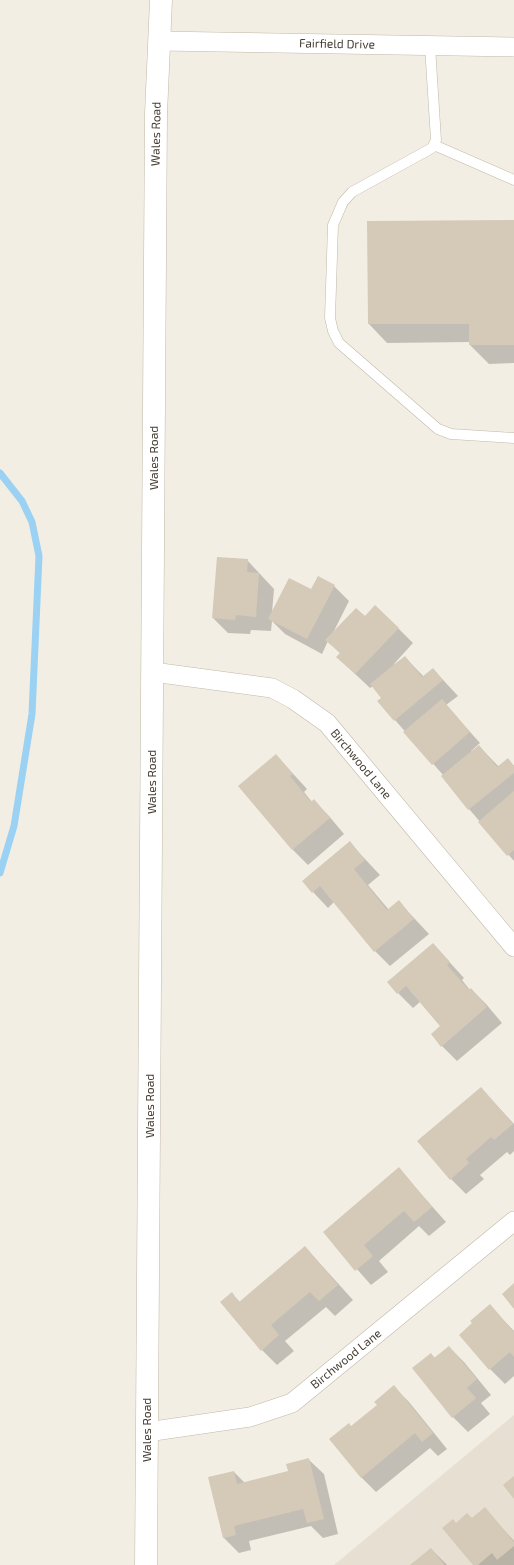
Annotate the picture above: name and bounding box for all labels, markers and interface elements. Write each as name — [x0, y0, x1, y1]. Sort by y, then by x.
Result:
street label: Fairfield Drive — [299, 36, 375, 52]
street label: Wales Road — [148, 102, 164, 166]
street label: Wales Road — [147, 426, 161, 490]
street label: Birchwood Lane — [327, 726, 395, 802]
street label: Wales Road — [145, 750, 159, 814]
street label: Wales Road — [143, 1074, 157, 1138]
street label: Birchwood Lane — [308, 1326, 384, 1392]
street label: Wales Road — [140, 1398, 154, 1462]

